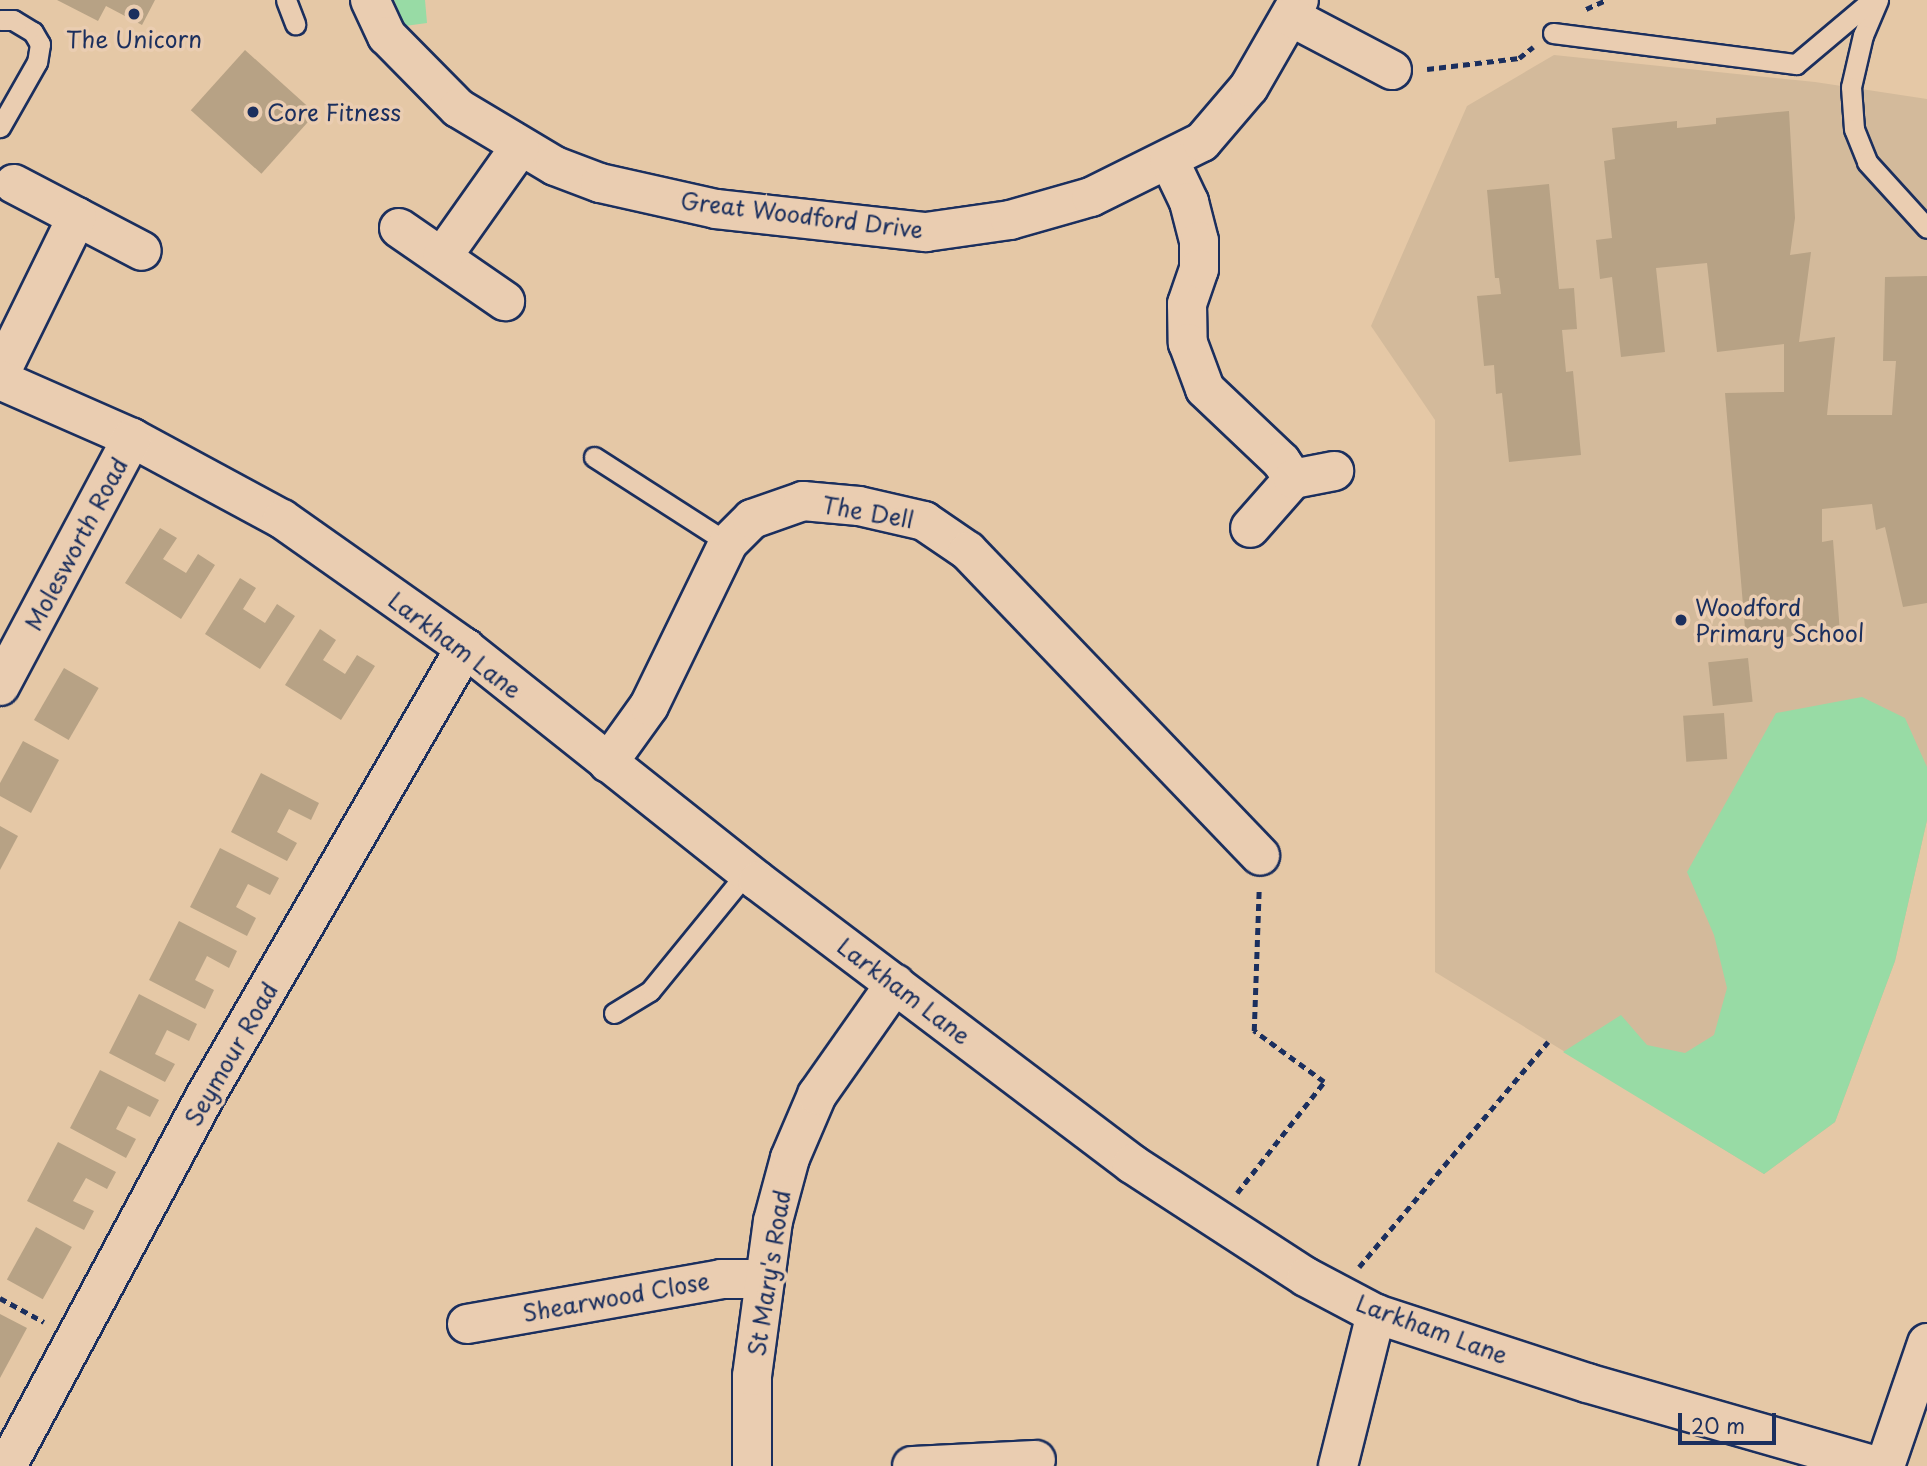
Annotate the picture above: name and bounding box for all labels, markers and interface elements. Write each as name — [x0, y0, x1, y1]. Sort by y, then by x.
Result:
marker: The Unicorn — [126, 6, 142, 22]
place label: The Unicorn — [66, 25, 202, 53]
place label: Core Fitness — [267, 98, 402, 126]
marker: Core Fitness — [245, 104, 261, 120]
street label: Great Woodford Drive — [679, 186, 925, 244]
street label: Molesworth Road — [19, 453, 133, 635]
street label: The Dell — [820, 490, 916, 534]
street label: Larkham Lane — [382, 586, 528, 704]
place label: Woodford Primary School — [1695, 593, 1865, 647]
marker: Woodford Primary School — [1673, 612, 1689, 628]
street label: Larkham Lane — [831, 932, 977, 1050]
street label: Seymour Road — [179, 977, 283, 1131]
street label: St Mary's Road — [742, 1188, 796, 1358]
street label: Shearwood Close — [520, 1267, 712, 1327]
street label: Larkham Lane — [1352, 1289, 1512, 1369]
scale bar — [1682, 1400, 1780, 1444]
text: 20 m — [1691, 1409, 1745, 1441]

